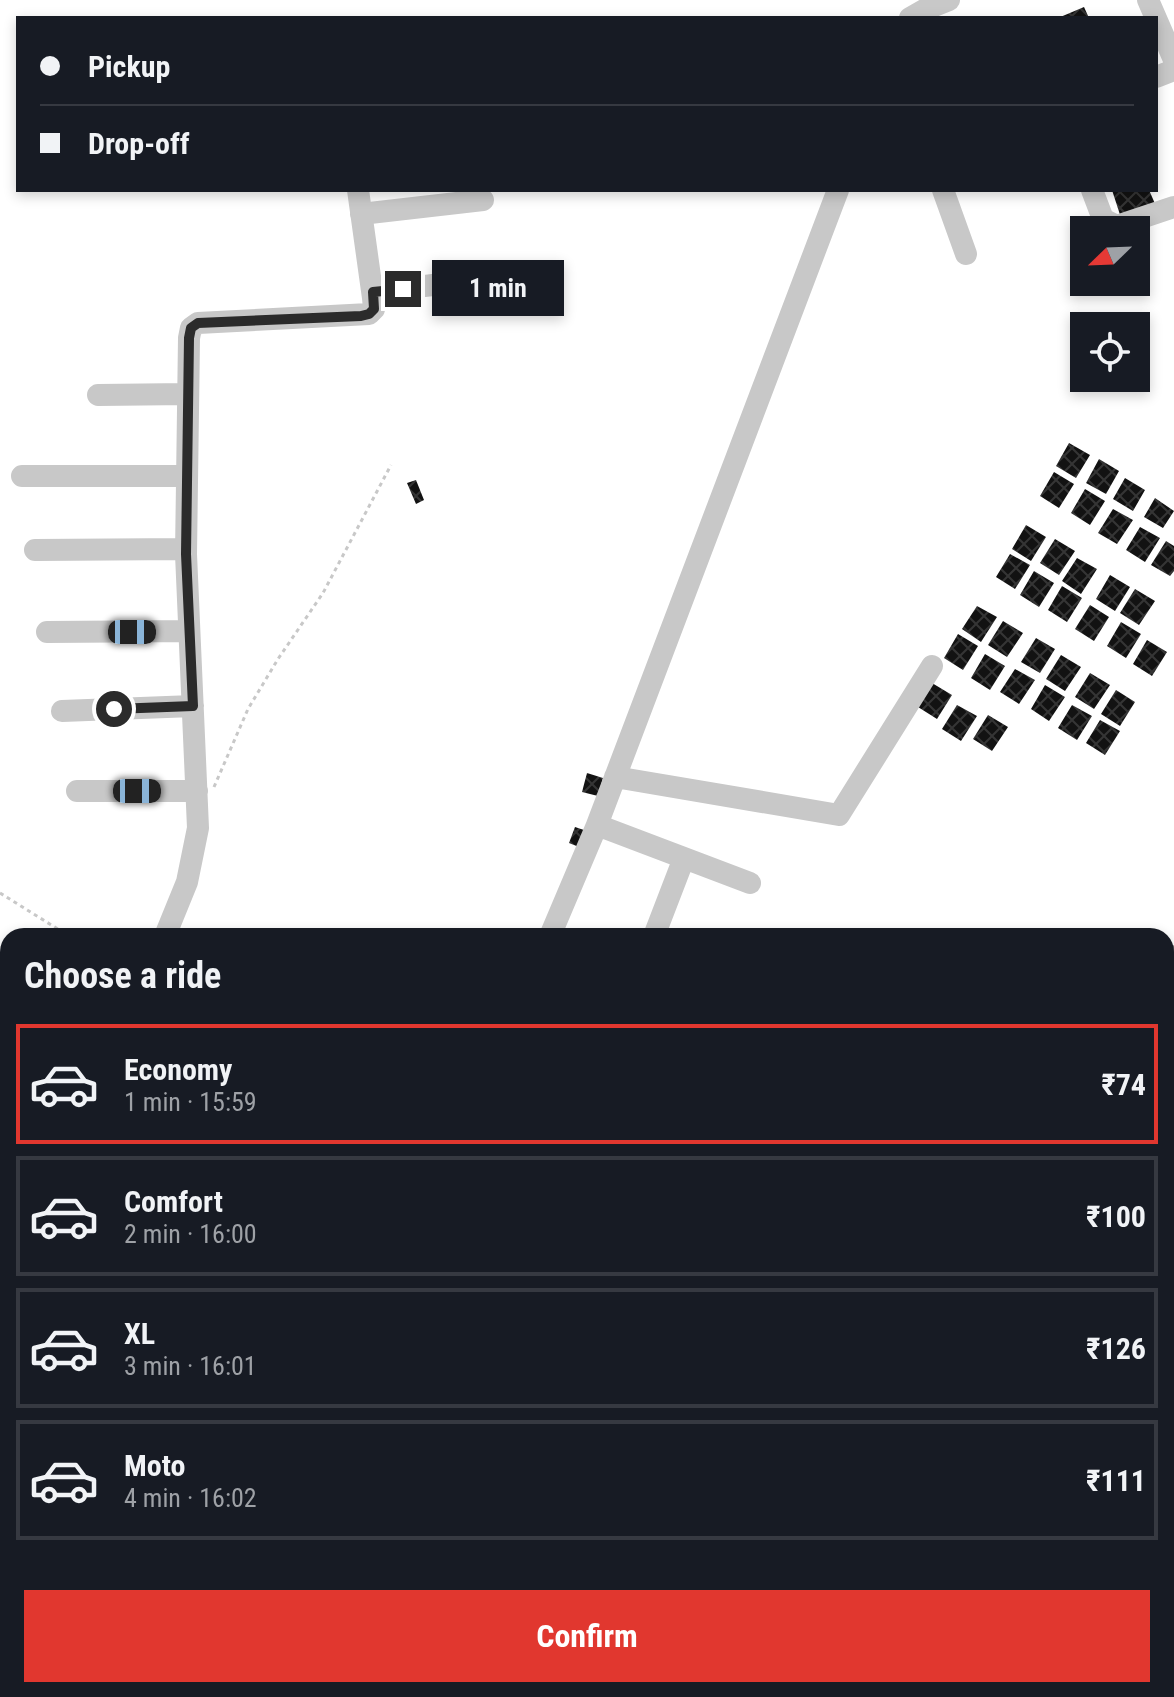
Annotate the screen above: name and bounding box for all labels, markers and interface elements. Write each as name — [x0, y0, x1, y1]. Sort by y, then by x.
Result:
text: Pickup — [88, 49, 170, 84]
text: Drop-off — [88, 126, 190, 161]
north arrow — [1070, 216, 1150, 296]
map controls — [1070, 216, 1150, 392]
callout: 1 min — [431, 261, 563, 317]
route end — [385, 271, 421, 307]
text: 1 min — [469, 273, 527, 303]
button: locate — [1070, 312, 1150, 392]
car — [108, 620, 156, 644]
route start — [96, 691, 132, 727]
car — [113, 779, 161, 803]
text: Choose a ride — [24, 955, 221, 997]
icon: car — [28, 1048, 100, 1120]
text: Economy — [124, 1052, 232, 1087]
text: ₹74 — [1101, 1067, 1146, 1102]
text: 1 min · 15:59 — [124, 1087, 257, 1117]
icon: car — [28, 1180, 100, 1252]
text: Comfort — [124, 1184, 223, 1219]
text: ₹100 — [1086, 1199, 1146, 1234]
text: 2 min · 16:00 — [124, 1219, 257, 1249]
icon: car — [28, 1312, 100, 1384]
text: XL — [124, 1316, 155, 1351]
text: ₹126 — [1086, 1331, 1146, 1366]
text: 3 min · 16:01 — [124, 1351, 257, 1381]
icon: car — [28, 1444, 100, 1516]
text: Moto — [124, 1448, 185, 1483]
text: ₹111 — [1086, 1463, 1146, 1498]
text: 4 min · 16:02 — [124, 1483, 257, 1513]
button: Confirm — [24, 1590, 1150, 1682]

